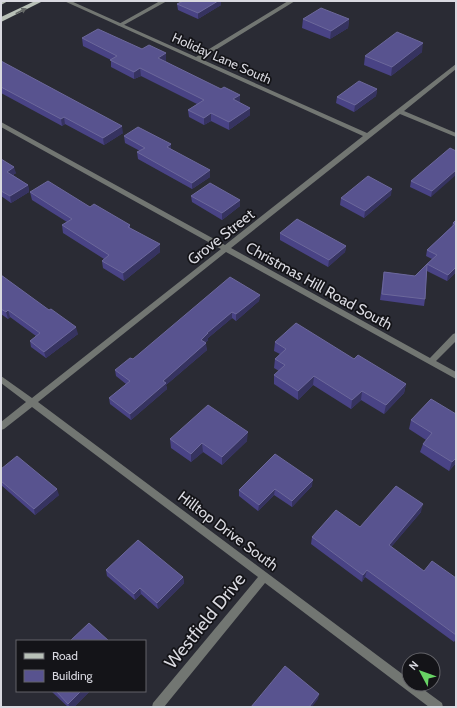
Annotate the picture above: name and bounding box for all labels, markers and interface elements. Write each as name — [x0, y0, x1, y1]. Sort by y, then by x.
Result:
one-way arrow — [15, 8, 26, 14]
street label: Holiday Lane South — [170, 29, 274, 87]
street label: Grove Street — [184, 205, 258, 269]
street label: Christmas Hill Road South — [243, 238, 395, 334]
street label: Hilltop Drive South — [174, 487, 282, 575]
street label: Westfield Drive — [160, 569, 250, 673]
legend — [16, 640, 146, 692]
text: Road — [52, 648, 78, 663]
north arrow — [401, 652, 441, 692]
text: N — [406, 658, 421, 673]
text: Building — [52, 668, 94, 683]

